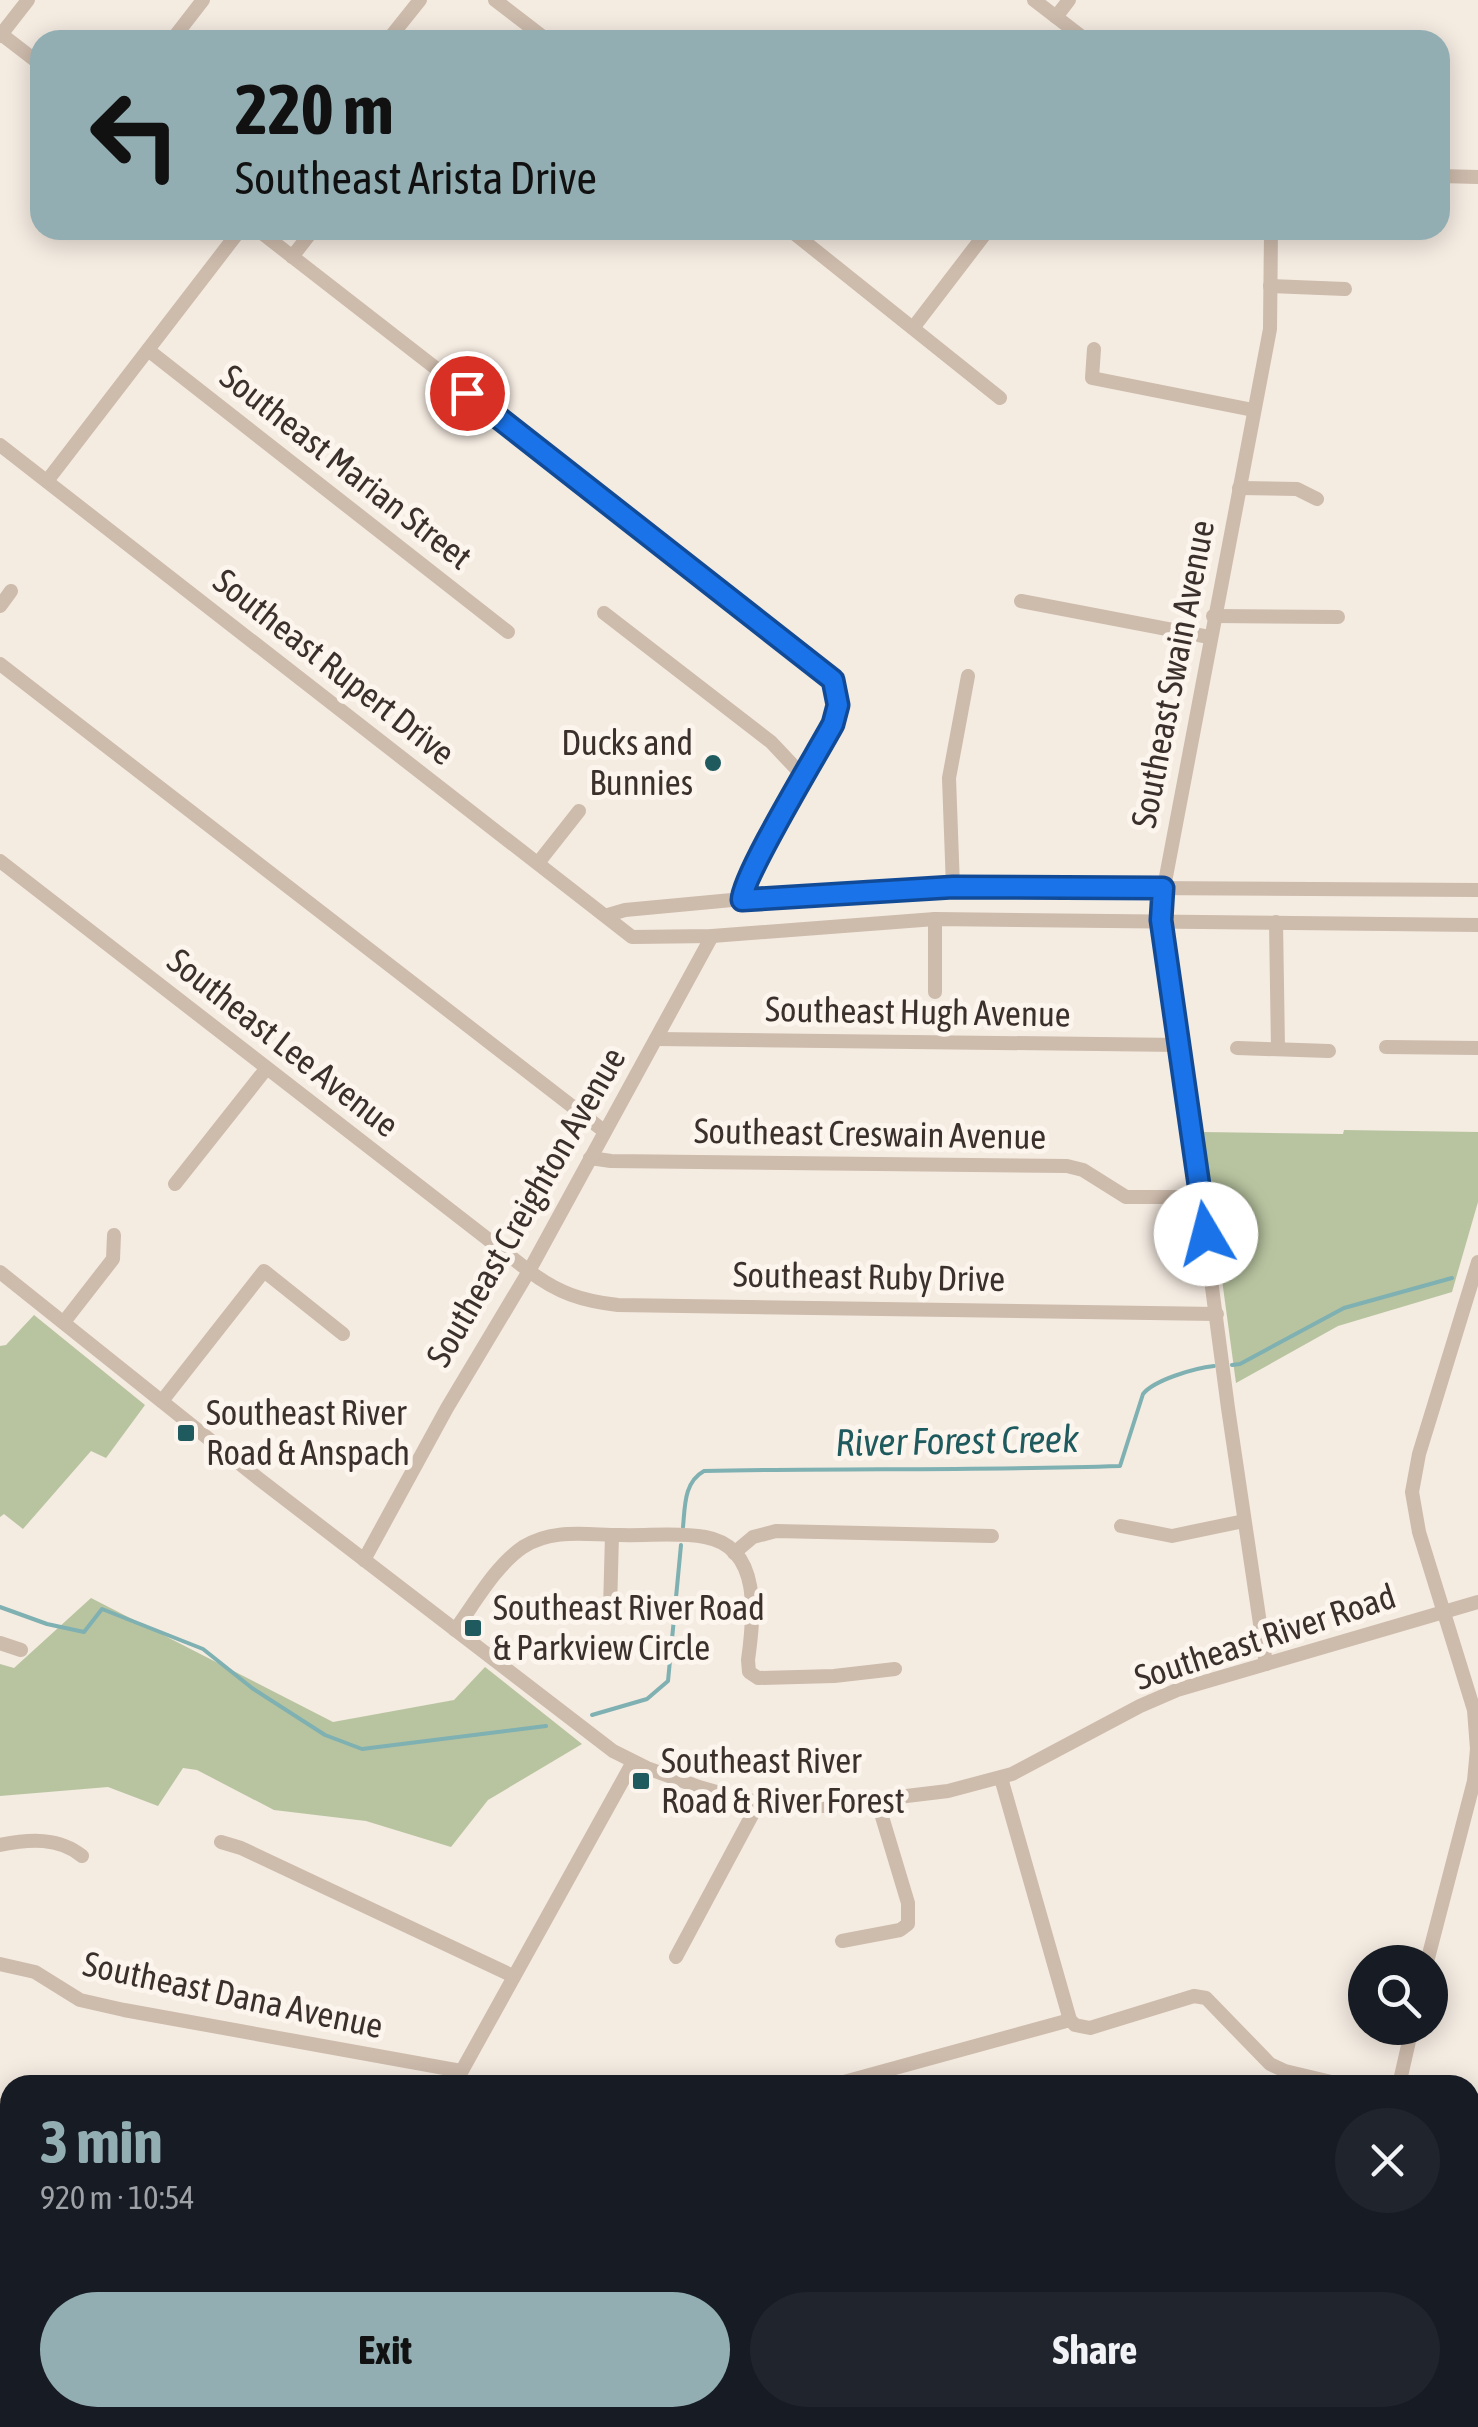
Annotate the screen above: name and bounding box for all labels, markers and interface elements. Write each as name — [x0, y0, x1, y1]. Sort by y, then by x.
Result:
text: 220 m — [235, 69, 394, 149]
icon: left — [70, 70, 200, 200]
text: Southeast Arista Drive — [235, 152, 597, 204]
pin — [425, 351, 510, 436]
street label: Southeast Marian Street — [213, 356, 480, 577]
icon: arrive — [440, 366, 495, 421]
street label: Southeast Swain Avenue — [1123, 517, 1221, 831]
street label: Southeast Rupert Drive — [206, 560, 463, 773]
place label: Ducks and Bunnies — [561, 722, 693, 802]
marker: Ducks and Bunnies — [702, 752, 724, 774]
street label: Southeast Lee Avenue — [160, 940, 407, 1145]
street label: Southeast Hugh Avenue — [765, 988, 1071, 1034]
street label: Southeast Creighton Avenue — [417, 1040, 633, 1373]
street label: Southeast Creswain Avenue — [694, 1110, 1047, 1156]
position arrow — [1154, 1182, 1258, 1286]
street label: Southeast Ruby Drive — [733, 1254, 1006, 1298]
place label: Southeast River Road & Anspach — [206, 1392, 410, 1472]
water label: River Forest Creek — [835, 1417, 1080, 1464]
marker: Southeast River Road & Anspach — [175, 1422, 197, 1444]
street label: Southeast River Road — [1129, 1575, 1400, 1697]
place label: Southeast River Road & Parkview Circle — [493, 1587, 765, 1667]
marker: Southeast River Road & Parkview Circle — [462, 1617, 484, 1639]
place label: Southeast River Road & River Forest — [661, 1740, 905, 1820]
marker: Southeast River Road & River Forest — [630, 1770, 652, 1792]
street label: Southeast Dana Avenue — [80, 1943, 387, 2045]
map controls — [1348, 1945, 1448, 2045]
button: search — [1348, 1945, 1448, 2045]
text: 3 min — [40, 2107, 163, 2176]
button: close — [1335, 2108, 1440, 2213]
text: 920 m · 10:54 — [40, 2179, 195, 2216]
button: Exit — [40, 2292, 730, 2407]
button: Share — [750, 2292, 1440, 2407]

